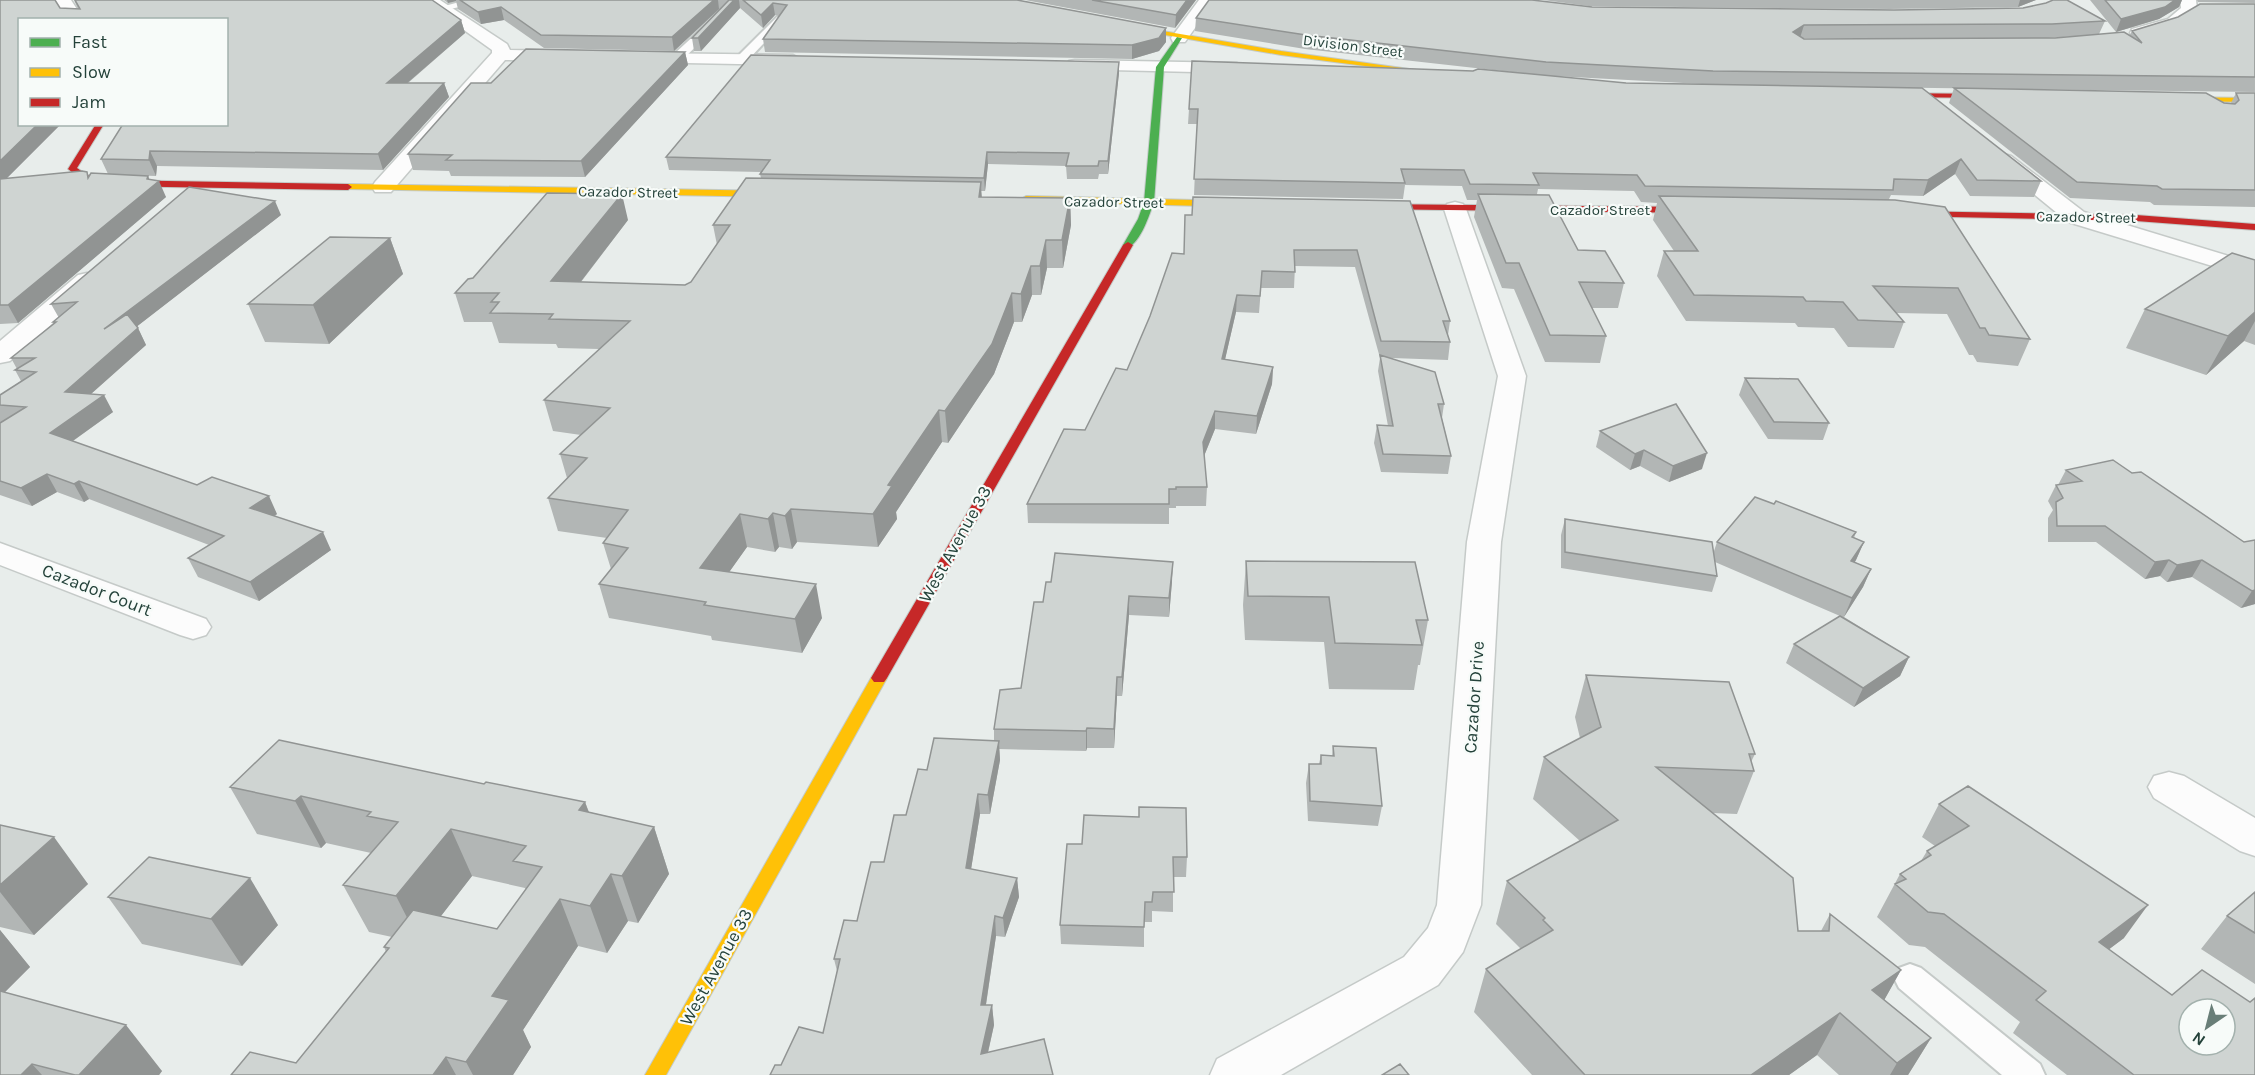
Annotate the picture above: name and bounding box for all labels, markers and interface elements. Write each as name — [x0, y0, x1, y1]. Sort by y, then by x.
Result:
legend — [18, 18, 228, 126]
text: Fast — [72, 31, 107, 53]
street label: Division Street — [1302, 31, 1404, 61]
text: Slow — [72, 61, 111, 83]
text: Jam — [72, 91, 106, 113]
street label: Cazador Street — [578, 182, 679, 202]
street label: Cazador Street — [1064, 192, 1165, 212]
street label: Cazador Street — [1550, 201, 1650, 219]
street label: Cazador Street — [2036, 207, 2137, 227]
street label: West Avenue 33 — [914, 482, 996, 606]
street label: Cazador Court — [39, 559, 155, 621]
street label: Cazador Drive — [1459, 640, 1489, 754]
street label: West Avenue 33 — [675, 905, 757, 1029]
north arrow — [2177, 997, 2237, 1057]
text: N — [2189, 1028, 2209, 1050]

